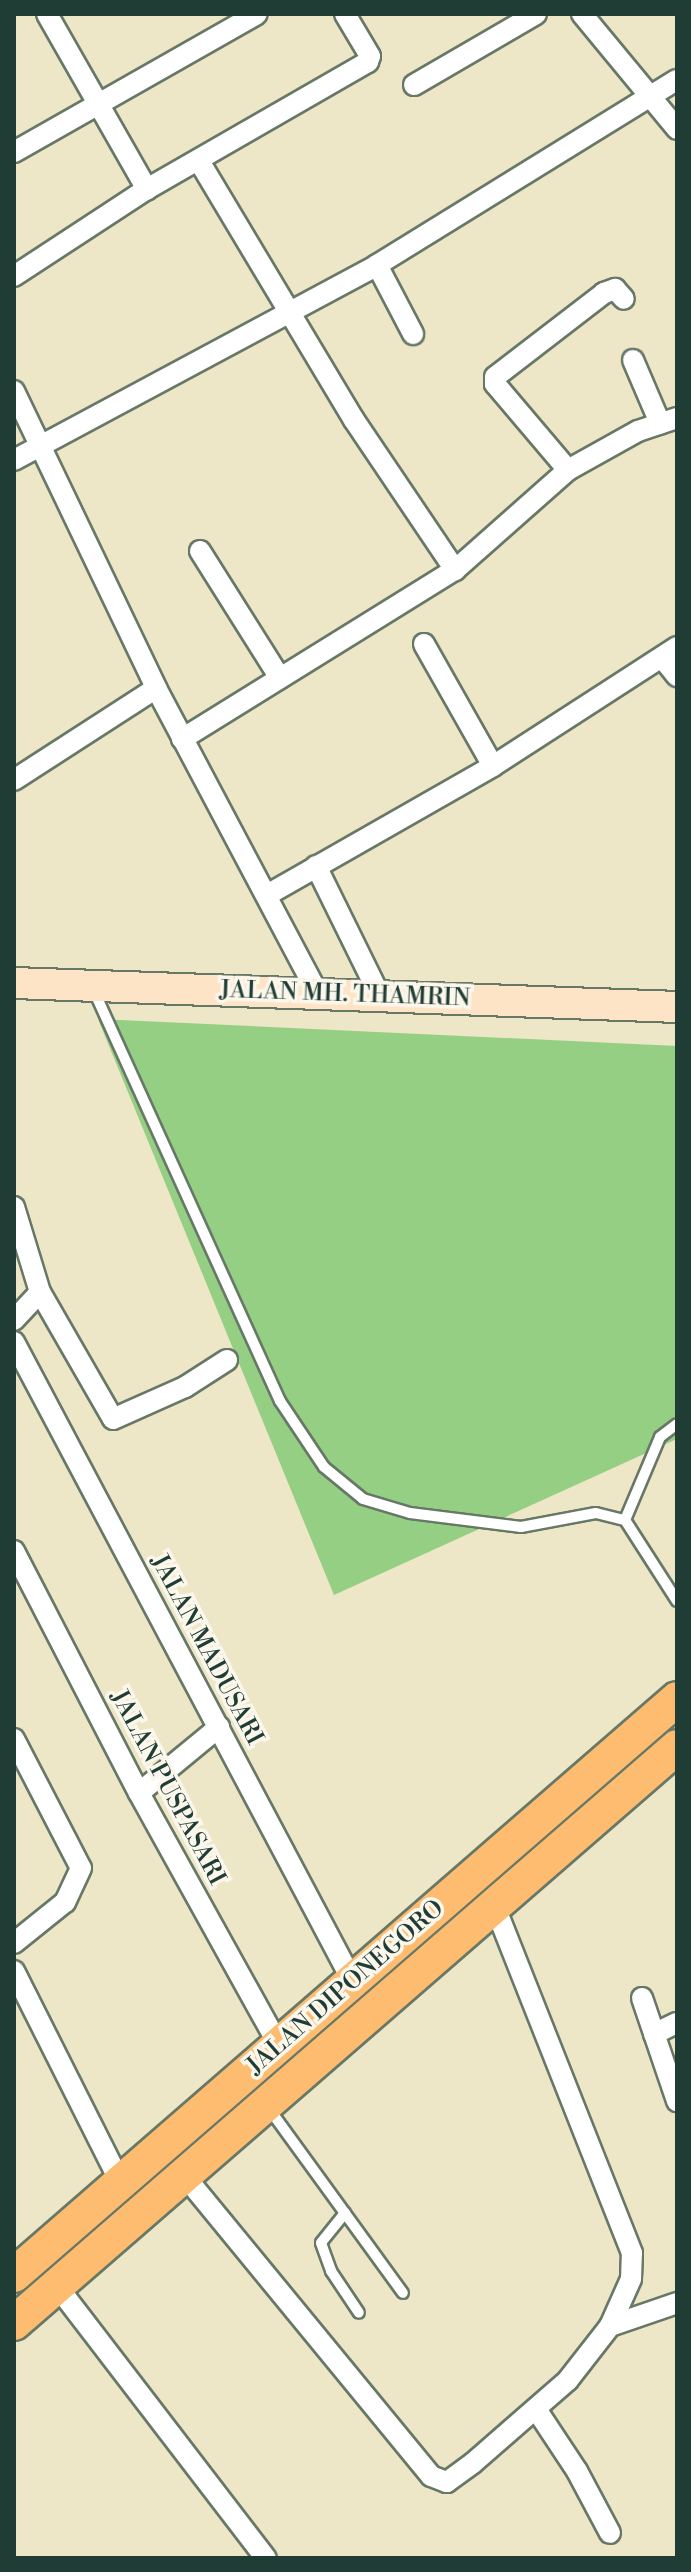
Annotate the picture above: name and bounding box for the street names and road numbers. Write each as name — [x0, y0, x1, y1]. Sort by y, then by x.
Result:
street label: JALAN MH. THAMRIN — [219, 976, 471, 1014]
street label: JALAN MADUSARI — [144, 1550, 268, 1750]
street label: JALAN PUSPASARI — [103, 1686, 231, 1890]
street label: JALAN DIPONEGORO — [242, 1895, 450, 2081]

